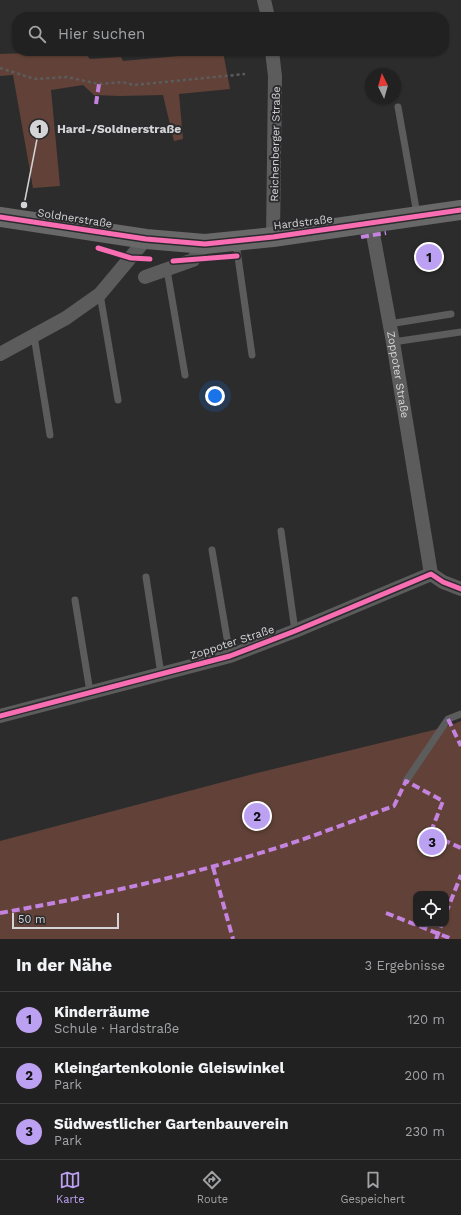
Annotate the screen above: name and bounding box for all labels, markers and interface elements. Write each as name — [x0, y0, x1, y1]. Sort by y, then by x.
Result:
search box — [12, 12, 449, 56]
icon: search — [26, 23, 48, 45]
text: Hier suchen — [58, 25, 145, 43]
north arrow — [365, 68, 401, 104]
street label: Reichenberger Straße — [268, 86, 283, 202]
callout: Hard-/Soldnerstraße — [29, 117, 189, 141]
text: 1 — [36, 122, 42, 136]
text: Hard-/Soldnerstraße — [57, 122, 181, 136]
street label: Soldnerstraße — [37, 206, 113, 231]
street label: Hardstraße — [273, 212, 333, 233]
pin: 1 — [416, 242, 442, 272]
street label: Zoppoter Straße — [384, 330, 411, 419]
your location — [205, 386, 225, 406]
street label: Zoppoter Straße — [188, 623, 276, 662]
pin: 2 — [244, 801, 270, 831]
pin: 3 — [419, 827, 445, 857]
map controls — [413, 891, 449, 927]
button: locate — [413, 891, 449, 927]
scale bar — [12, 911, 119, 930]
text: 50 m — [18, 913, 45, 926]
text: In der Nähe — [16, 955, 112, 975]
text: 3 Ergebnisse — [364, 958, 445, 973]
text: Kinderräume — [54, 1003, 150, 1021]
text: 1 — [26, 1012, 32, 1027]
text: 120 m — [407, 1012, 445, 1027]
text: Schule · Hardstraße — [54, 1021, 179, 1036]
text: Kleingartenkolonie Gleiswinkel — [54, 1059, 284, 1077]
text: 2 — [25, 1068, 33, 1083]
text: 200 m — [404, 1068, 445, 1083]
text: Park — [54, 1077, 82, 1092]
text: Südwestlicher Gartenbauverein — [54, 1115, 288, 1133]
text: 3 — [25, 1124, 33, 1139]
text: 230 m — [405, 1124, 445, 1139]
text: Park — [54, 1133, 82, 1148]
tab: Karte — [56, 1169, 85, 1206]
tab: Route — [197, 1169, 228, 1206]
tab: Gespeichert — [340, 1169, 405, 1206]

